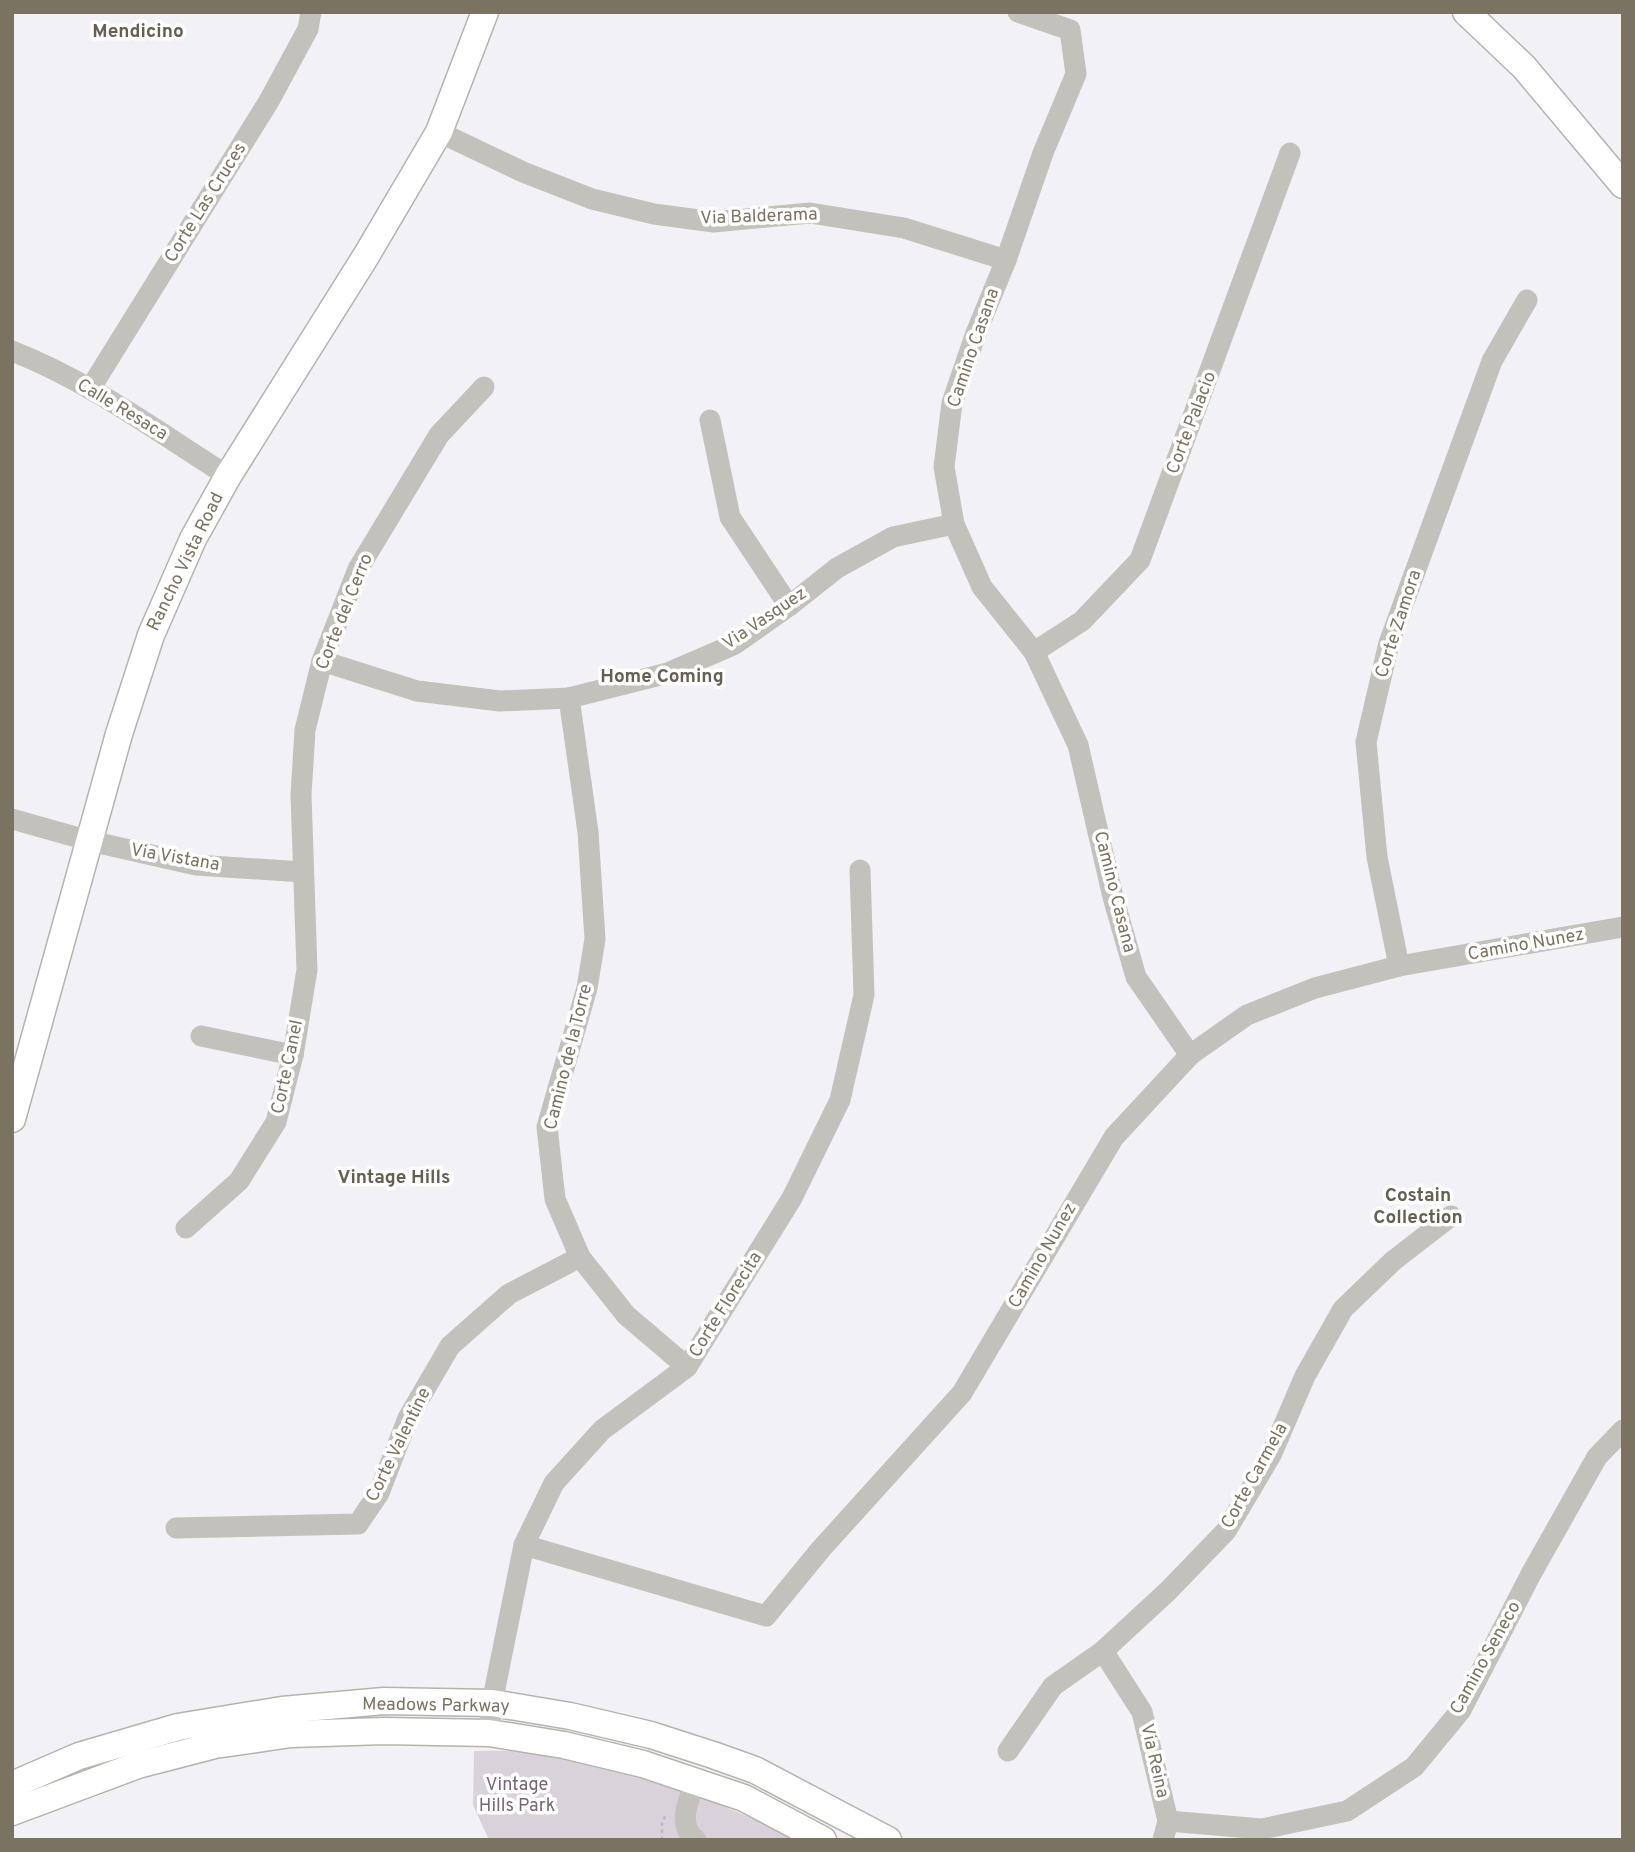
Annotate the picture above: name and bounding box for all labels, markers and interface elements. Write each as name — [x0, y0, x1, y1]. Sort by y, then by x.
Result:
district label: Mendicino — [92, 20, 184, 44]
street label: Corte Las Cruces — [160, 139, 252, 267]
street label: Via Balderama — [700, 203, 818, 231]
street label: Camino Casana — [943, 285, 1005, 411]
street label: Corte Palacio — [1162, 368, 1222, 478]
street label: Calle Resaca — [72, 374, 172, 446]
street label: Rancho Vista Road — [142, 489, 230, 635]
street label: Corte del Cerro — [311, 551, 379, 673]
street label: Corte Zamora — [1371, 567, 1427, 681]
street label: Via Vasquez — [719, 583, 811, 655]
district label: Home Coming — [600, 665, 724, 689]
street label: Camino Casana — [1088, 829, 1140, 955]
street label: Via Vistana — [129, 839, 221, 877]
street label: Camino Nunez — [1466, 923, 1586, 967]
street label: Camino de la Torre — [540, 982, 598, 1132]
street label: Corte Canel — [267, 1018, 309, 1116]
district label: Vintage Hills — [338, 1166, 450, 1190]
district label: Costain Collection — [1373, 1184, 1463, 1230]
street label: Camino Nunez — [1004, 1199, 1082, 1313]
street label: Corte Florecita — [684, 1248, 768, 1362]
street label: Corte Valentine — [361, 1384, 437, 1506]
street label: Corte Carmela — [1217, 1419, 1293, 1533]
street label: Camino Seneco — [1445, 1597, 1527, 1719]
street label: Meadows Parkway — [362, 1693, 510, 1719]
street label: Via Reina — [1134, 1722, 1174, 1800]
park label: Vintage Hills Park — [479, 1774, 555, 1818]

